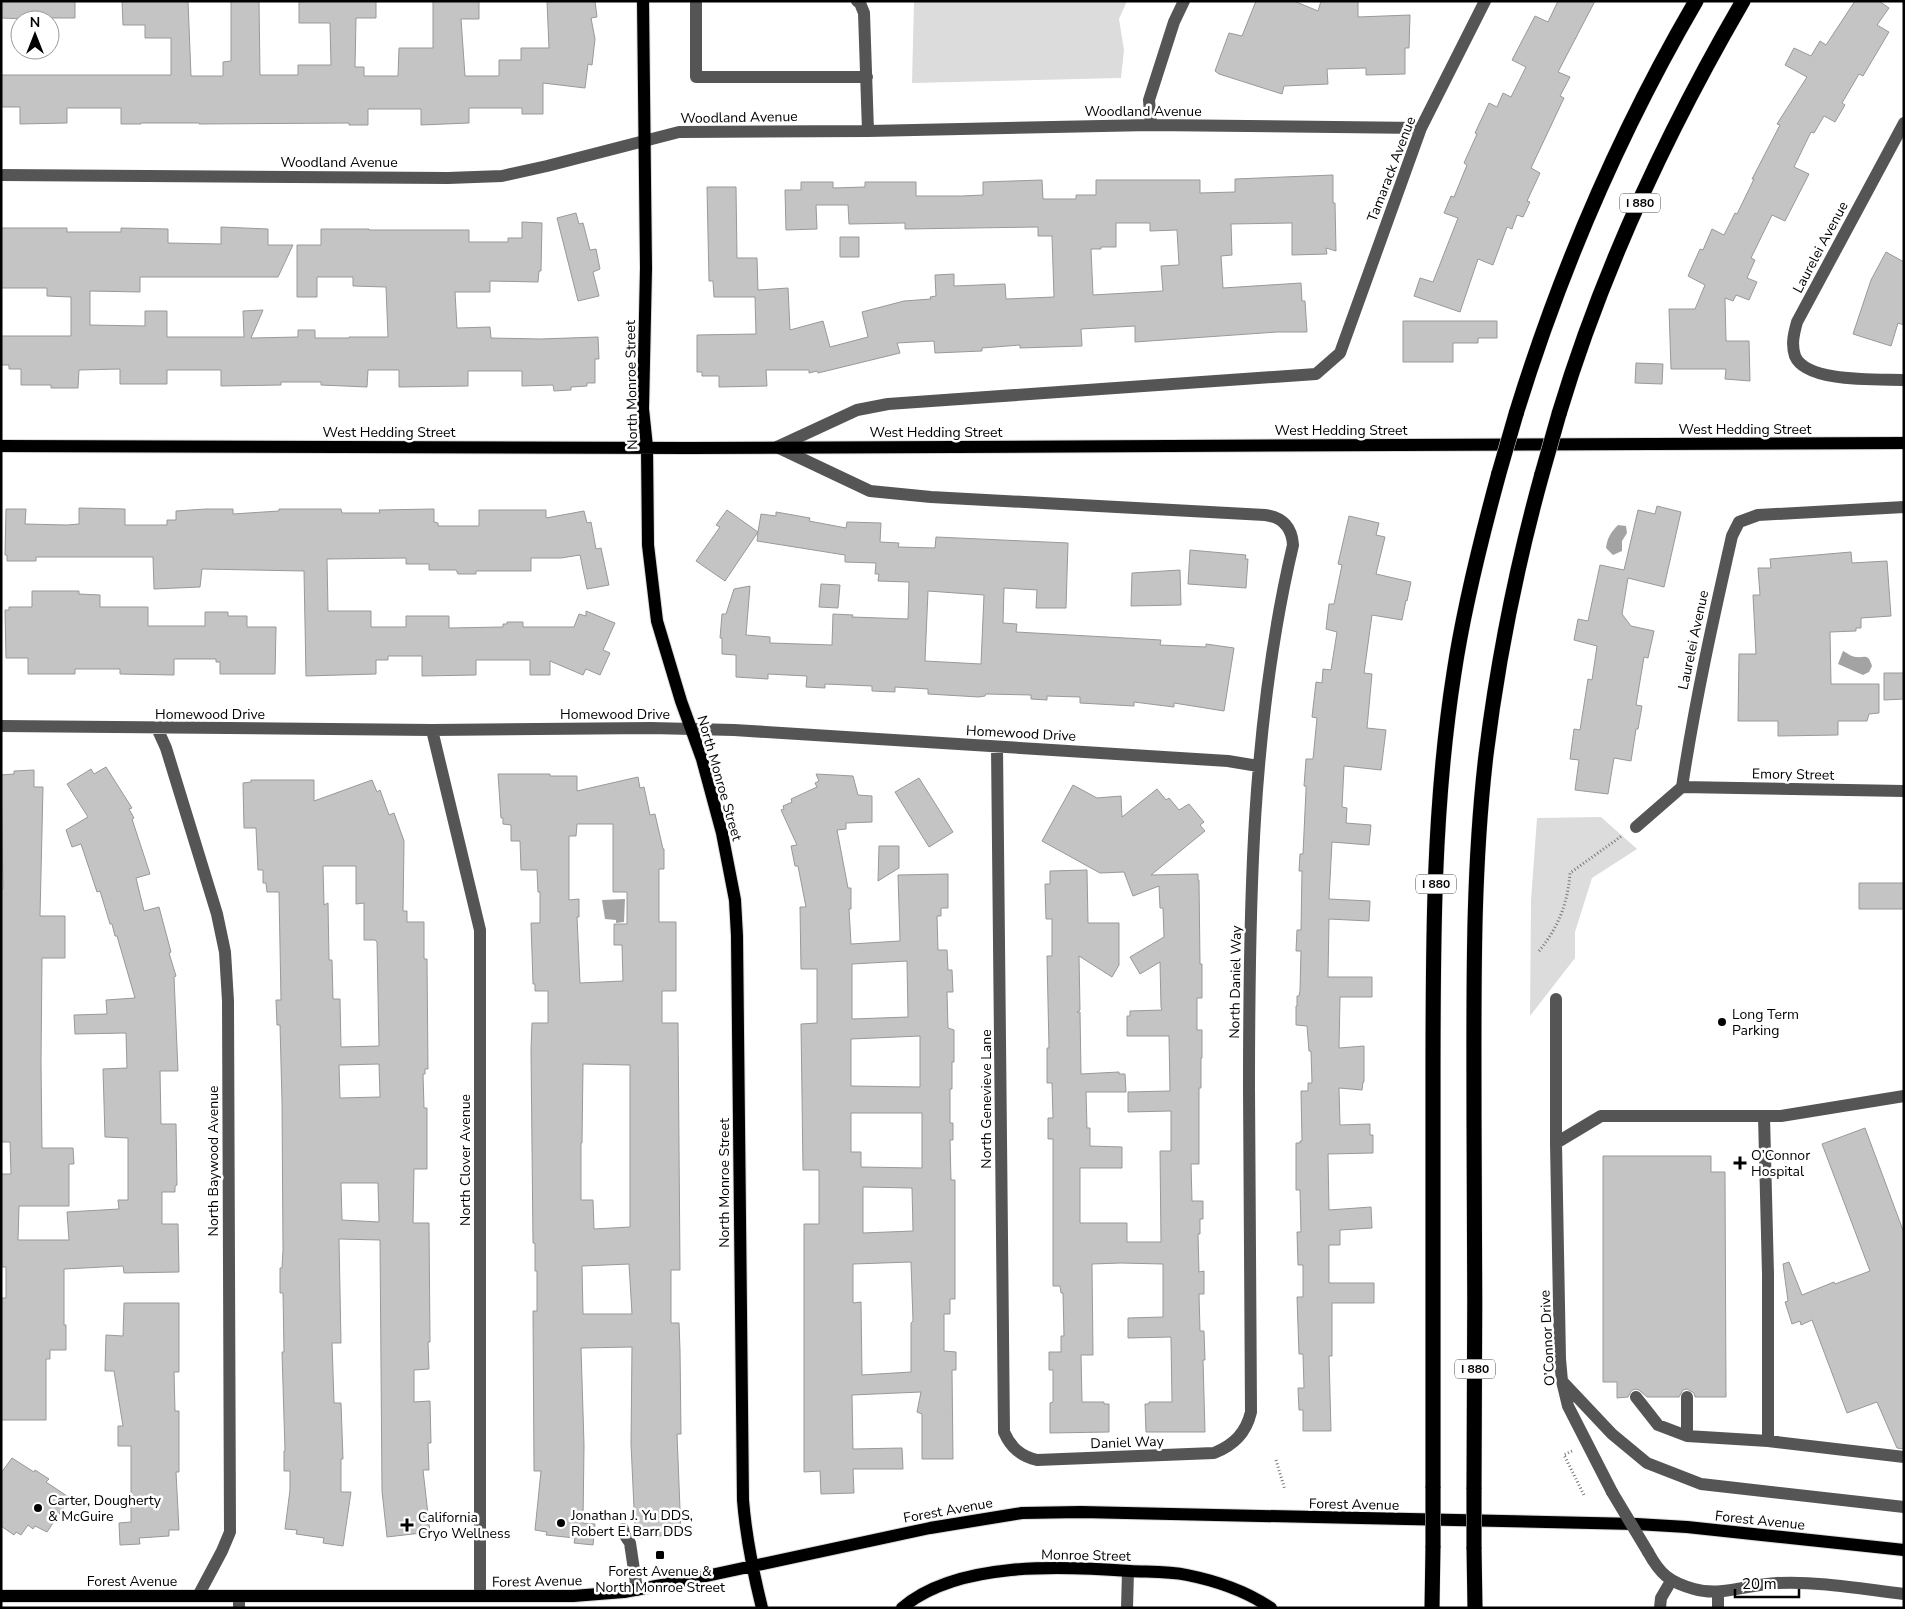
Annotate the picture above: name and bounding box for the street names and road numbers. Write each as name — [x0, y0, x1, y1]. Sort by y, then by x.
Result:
street label: Woodland Avenue — [1084, 102, 1202, 121]
street label: Woodland Avenue — [680, 107, 798, 128]
street label: Tamarack Avenue — [1363, 114, 1420, 225]
street label: Woodland Avenue — [280, 153, 398, 172]
road number: I 880 — [1620, 194, 1660, 212]
street label: Laurelei Avenue — [1788, 198, 1853, 296]
street label: North Monroe Street — [621, 320, 642, 450]
street label: West Hedding Street — [1679, 420, 1812, 439]
street label: West Hedding Street — [1275, 421, 1408, 440]
street label: West Hedding Street — [323, 423, 456, 442]
street label: West Hedding Street — [870, 423, 1003, 442]
street label: Laurelei Avenue — [1674, 589, 1713, 692]
street label: Homewood Drive — [155, 705, 265, 724]
street label: Homewood Drive — [560, 705, 670, 724]
street label: North Monroe Street — [693, 713, 747, 843]
street label: Homewood Drive — [966, 721, 1076, 746]
street label: Emory Street — [1752, 764, 1834, 785]
road number: I 880 — [1416, 874, 1456, 894]
street label: North Daniel Way — [1225, 924, 1246, 1039]
street label: North Genevieve Lane — [977, 1029, 996, 1169]
street label: North Baywood Avenue — [204, 1086, 223, 1236]
street label: North Clover Avenue — [456, 1094, 475, 1226]
street label: North Monroe Street — [715, 1118, 734, 1248]
street label: O’Connor Drive — [1536, 1290, 1559, 1386]
road number: I 880 — [1455, 1360, 1495, 1378]
street label: Daniel Way — [1090, 1432, 1165, 1453]
street label: Forest Avenue — [902, 1493, 994, 1528]
street label: Forest Avenue — [1309, 1494, 1399, 1515]
street label: Forest Avenue — [1714, 1506, 1806, 1535]
street label: Monroe Street — [1041, 1545, 1131, 1566]
street label: Forest Avenue — [492, 1571, 582, 1592]
street label: Forest Avenue — [87, 1572, 177, 1591]

